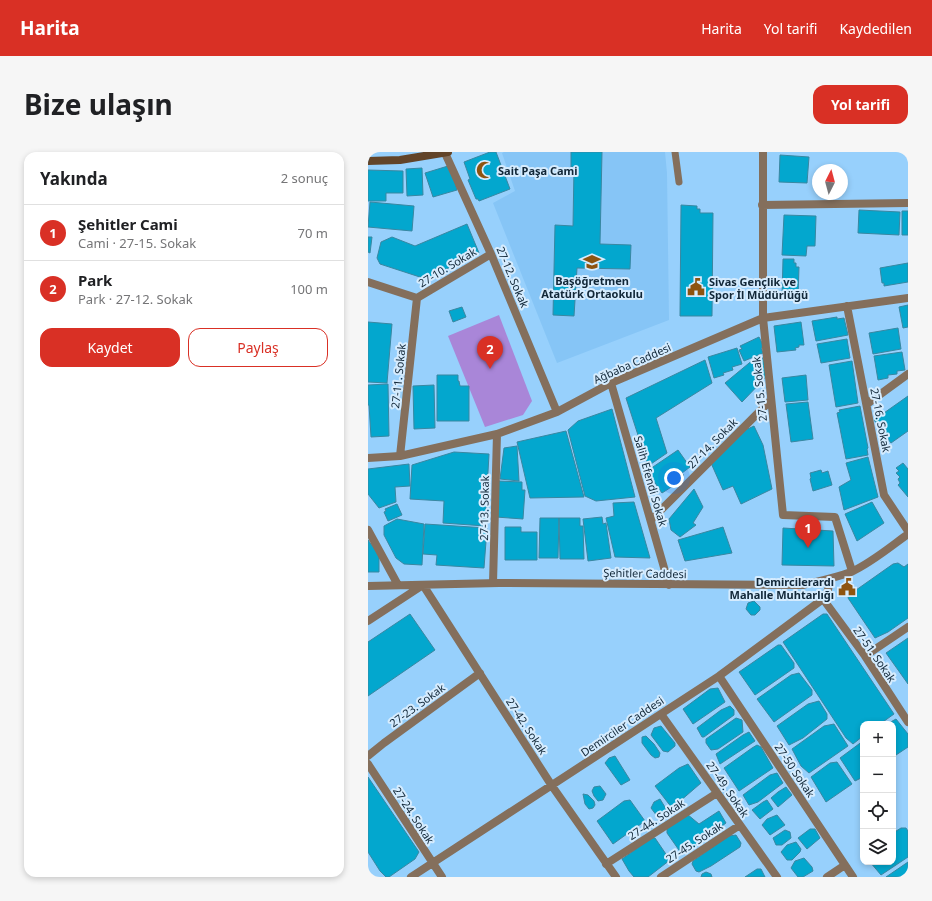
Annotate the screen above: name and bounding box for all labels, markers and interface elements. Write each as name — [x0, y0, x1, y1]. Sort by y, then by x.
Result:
text: Harita — [20, 15, 80, 41]
text: Harita — [701, 19, 742, 38]
text: Yol tarifi — [764, 19, 817, 38]
text: Kaydedilen — [839, 19, 912, 38]
text: Bize ulaşın — [24, 85, 173, 123]
button: Yol tarifi — [813, 85, 908, 124]
mosque icon: Sait Paşa Cami — [475, 160, 495, 180]
place label: Sait Paşa Cami — [498, 163, 578, 178]
north arrow — [812, 164, 848, 200]
text: Yakında — [40, 167, 108, 190]
text: 2 sonuç — [281, 169, 328, 187]
text: Şehitler Cami — [78, 214, 178, 234]
text: 1 — [49, 224, 57, 242]
text: 70 m — [298, 224, 328, 242]
text: Cami · 27-15. Sokak — [78, 234, 196, 252]
street label: 27-10. Sokak — [415, 244, 479, 290]
street label: 27-12. Sokak — [493, 244, 533, 310]
school or university icon: Başöğretmen Atatürk Ortaokulu — [582, 252, 602, 272]
text: Park — [78, 270, 112, 290]
place label: Başöğretmen Atatürk Ortaokulu — [541, 273, 643, 301]
place label: Sivas Gençlik ve Spor İl Müdürlüğü — [709, 274, 808, 302]
public building icon: Sivas Gençlik ve Spor İl Müdürlüğü — [686, 277, 706, 297]
text: 2 — [49, 280, 57, 298]
text: 100 m — [290, 280, 328, 298]
text: Park · 27-12. Sokak — [78, 290, 193, 308]
button: Kaydet — [40, 328, 180, 367]
button: Paylaş — [188, 328, 328, 367]
pin: 2 — [477, 336, 503, 369]
street label: Ağbaba Caddesi — [591, 339, 673, 387]
street label: 27-11. Sokak — [387, 343, 409, 409]
street label: 27-15. Sokak — [748, 356, 770, 422]
street label: 27-16. Sokak — [867, 387, 895, 454]
street label: 27-14. Sokak — [684, 415, 740, 471]
street label: Salih Efendi Sokak — [631, 434, 671, 528]
your location — [664, 468, 684, 488]
street label: 27-13. Sokak — [476, 475, 492, 541]
pin: 1 — [795, 515, 821, 548]
street label: Şehitler Caddesi — [603, 565, 687, 581]
place label: Demircilerardı Mahalle Muhtarlığı — [730, 574, 834, 602]
public building icon: Demircilerardı Mahalle Muhtarlığı — [837, 577, 857, 597]
street label: 27-51. Sokak — [850, 623, 900, 685]
street label: 27-23. Sokak — [386, 680, 448, 730]
street label: Demirciler Caddesi — [578, 693, 666, 759]
street label: 27-42. Sokak — [503, 695, 551, 757]
map controls — [860, 721, 896, 865]
button: + — [860, 721, 896, 757]
street label: 27-50 Sokak — [771, 740, 819, 800]
button: − — [860, 757, 896, 793]
street label: 27-49. Sokak — [703, 758, 753, 820]
street label: 27-24. Sokak — [390, 784, 438, 846]
button: locate — [860, 793, 896, 829]
street label: 27-44. Sokak — [625, 795, 687, 843]
street label: 27-45. Sokak — [663, 818, 725, 866]
button: layers — [860, 829, 896, 865]

